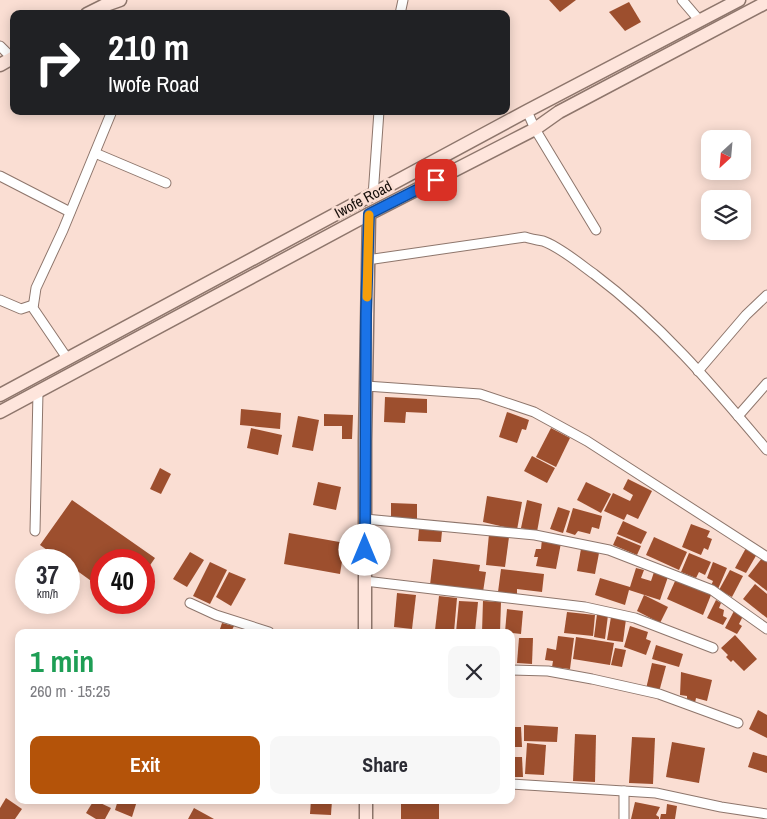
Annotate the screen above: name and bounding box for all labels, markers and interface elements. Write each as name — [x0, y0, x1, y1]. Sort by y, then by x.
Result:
text: 210 m — [108, 24, 189, 71]
icon: right — [25, 30, 90, 95]
text: Iwofe Road — [108, 69, 199, 99]
north arrow — [701, 130, 751, 180]
map controls — [701, 130, 751, 240]
pin — [415, 159, 457, 201]
icon: arrive — [422, 166, 450, 194]
street label: Iwofe Road — [331, 175, 395, 223]
button: layers — [701, 190, 751, 240]
position arrow — [338, 523, 390, 575]
speed limit sign: 40 — [90, 549, 155, 614]
text: 37 — [36, 558, 59, 592]
text: km/h — [37, 586, 58, 602]
text: 1 min — [30, 641, 94, 681]
button: close — [448, 646, 500, 698]
text: 260 m · 15:25 — [30, 680, 110, 702]
button: Exit — [30, 736, 260, 794]
button: Share — [270, 736, 500, 794]

